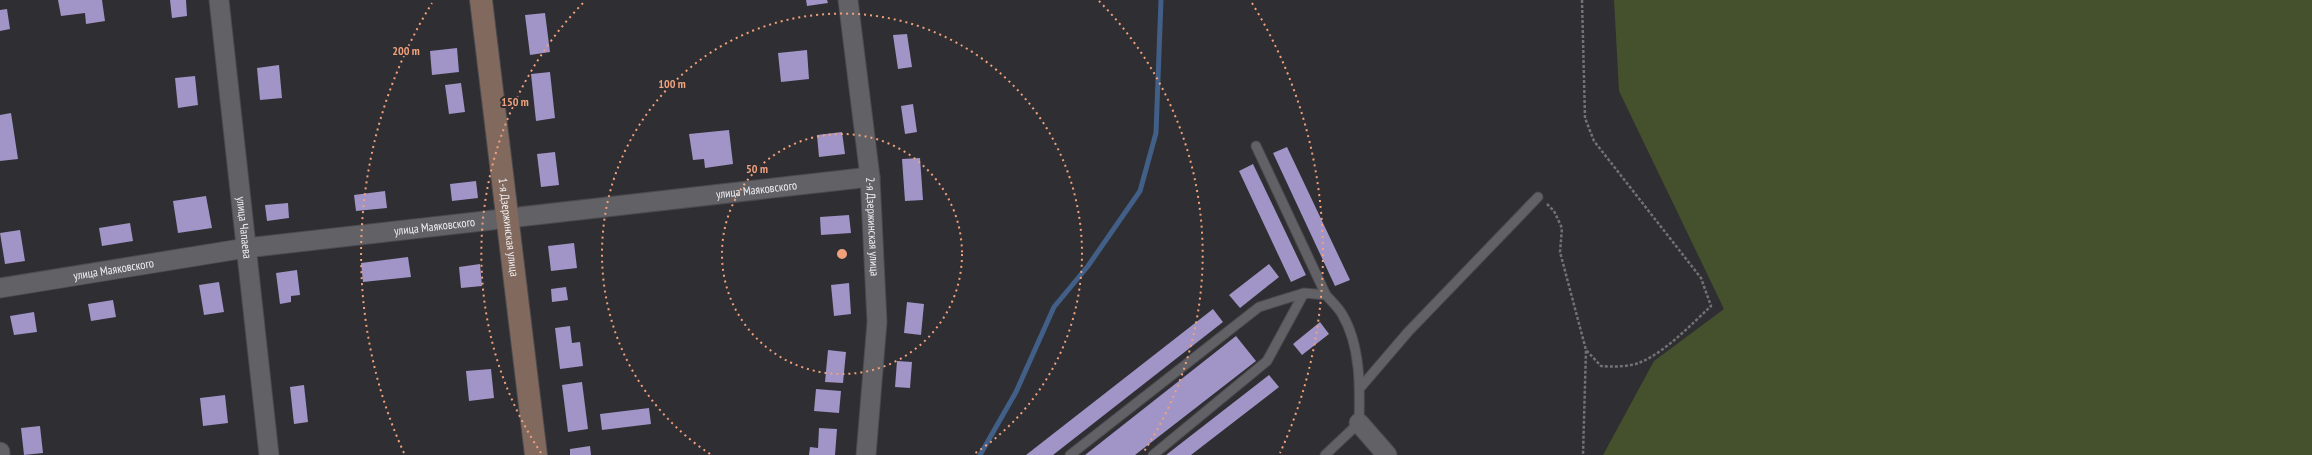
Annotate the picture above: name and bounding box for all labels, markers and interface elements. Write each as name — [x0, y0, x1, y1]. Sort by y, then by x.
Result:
text: 200 m — [392, 43, 420, 58]
text: 100 m — [658, 76, 686, 91]
text: 150 m — [501, 94, 529, 109]
text: 50 m — [746, 161, 768, 176]
street label: 1-я Дзержинская улица — [496, 177, 522, 278]
street label: улица Маяковского — [715, 177, 798, 201]
street label: 2-я Дзержинская улица — [863, 177, 883, 277]
street label: улица Чапаева — [234, 196, 255, 260]
street label: улица Маяковского — [393, 214, 476, 238]
centre of rings — [835, 247, 849, 261]
street label: улица Маяковского — [72, 255, 155, 283]

